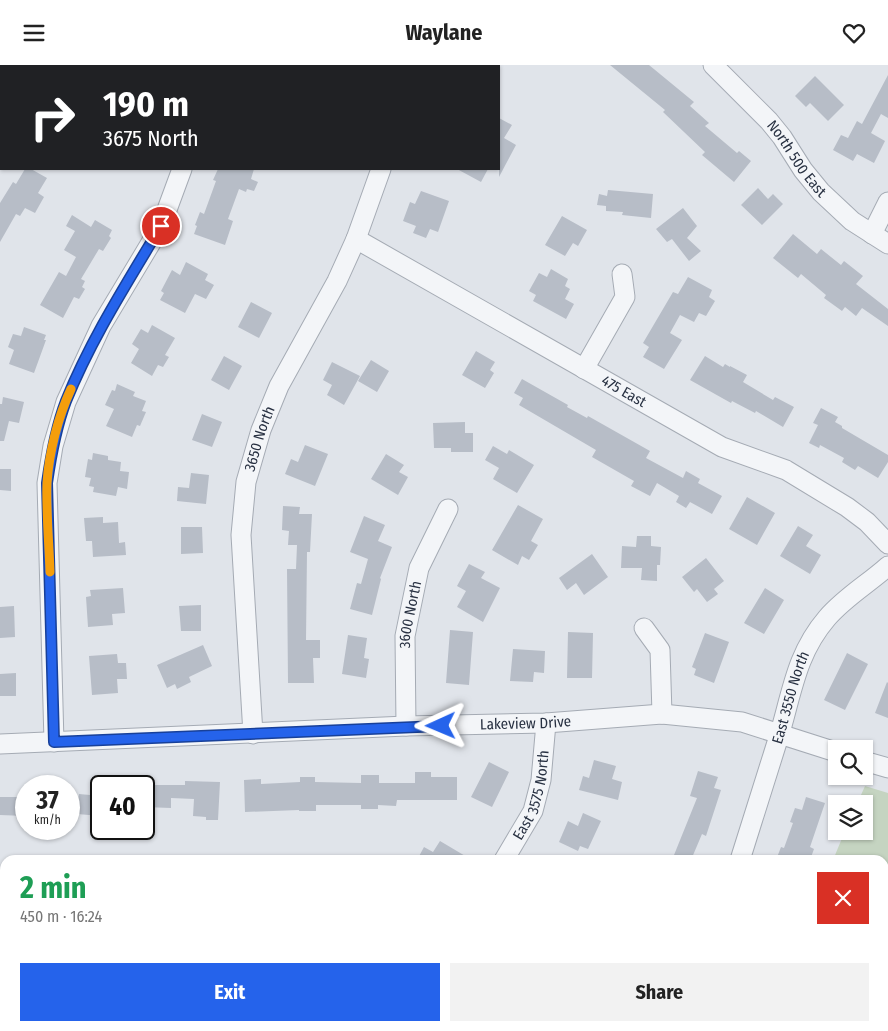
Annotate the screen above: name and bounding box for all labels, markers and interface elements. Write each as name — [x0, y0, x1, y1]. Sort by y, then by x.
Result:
icon: menu — [20, 19, 48, 47]
text: Waylane — [406, 19, 482, 46]
icon: heart — [840, 19, 868, 47]
text: 190 m — [103, 83, 189, 125]
icon: right — [20, 85, 85, 150]
street label: North 500 East — [763, 117, 830, 201]
text: 3675 North — [103, 125, 199, 152]
pin — [140, 205, 182, 247]
icon: arrive — [147, 212, 175, 240]
street label: 475 East — [598, 371, 649, 411]
street label: 3650 North — [241, 403, 279, 473]
street label: 3600 North — [396, 579, 425, 648]
street label: East 3550 North — [768, 648, 813, 746]
position arrow — [414, 699, 466, 751]
street label: Lakeview Drive — [480, 712, 572, 733]
map controls — [828, 740, 873, 840]
button: search — [828, 740, 873, 785]
street label: East 3575 North — [509, 749, 553, 843]
speed limit sign: 40 — [90, 775, 155, 840]
text: 37 — [36, 786, 59, 816]
button: layers — [828, 795, 873, 840]
text: km/h — [34, 813, 61, 827]
text: 2 min — [20, 870, 87, 906]
button: close — [817, 872, 869, 924]
text: 450 m · 16:24 — [20, 907, 102, 926]
button: Exit — [20, 963, 440, 1021]
button: Share — [450, 963, 869, 1021]

